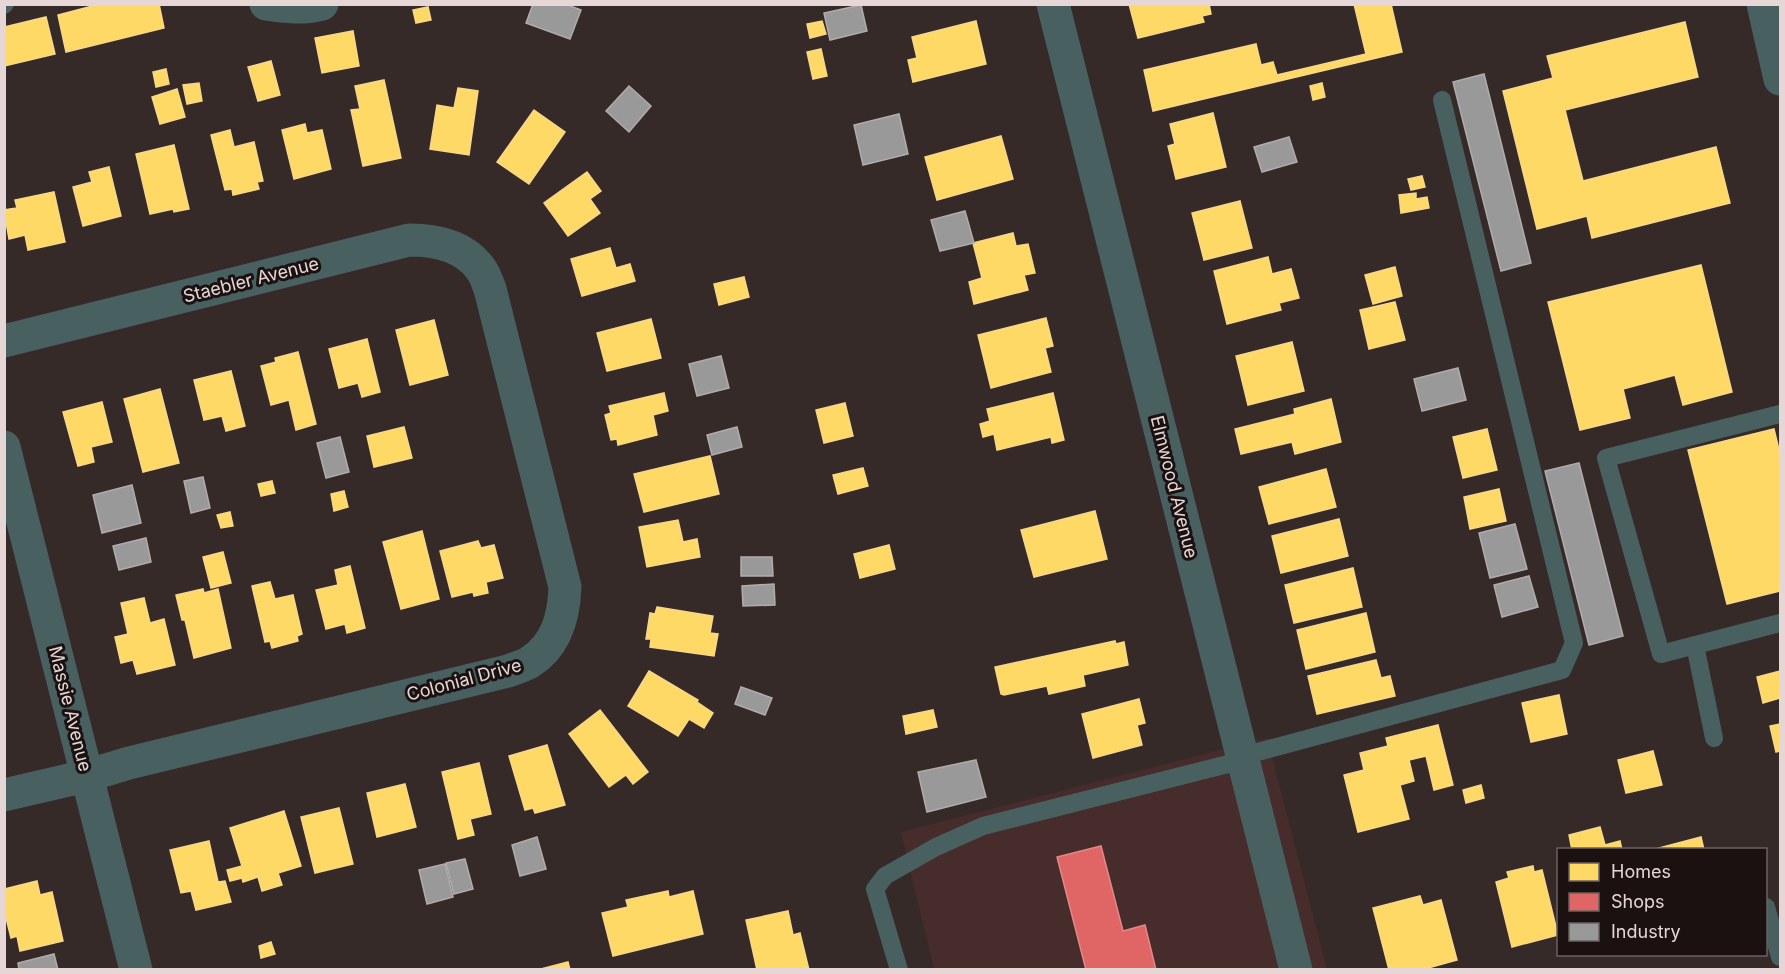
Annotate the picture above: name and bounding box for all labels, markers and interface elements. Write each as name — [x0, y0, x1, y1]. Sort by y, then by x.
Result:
street label: Staebler Avenue — [181, 253, 321, 307]
street label: Elmwood Avenue — [1147, 413, 1202, 560]
street label: Massie Avenue — [45, 644, 96, 774]
street label: Colonial Drive — [404, 654, 524, 705]
legend — [1557, 848, 1767, 956]
text: Homes — [1611, 861, 1671, 882]
text: Shops — [1611, 891, 1665, 912]
text: Industry — [1611, 921, 1681, 942]

